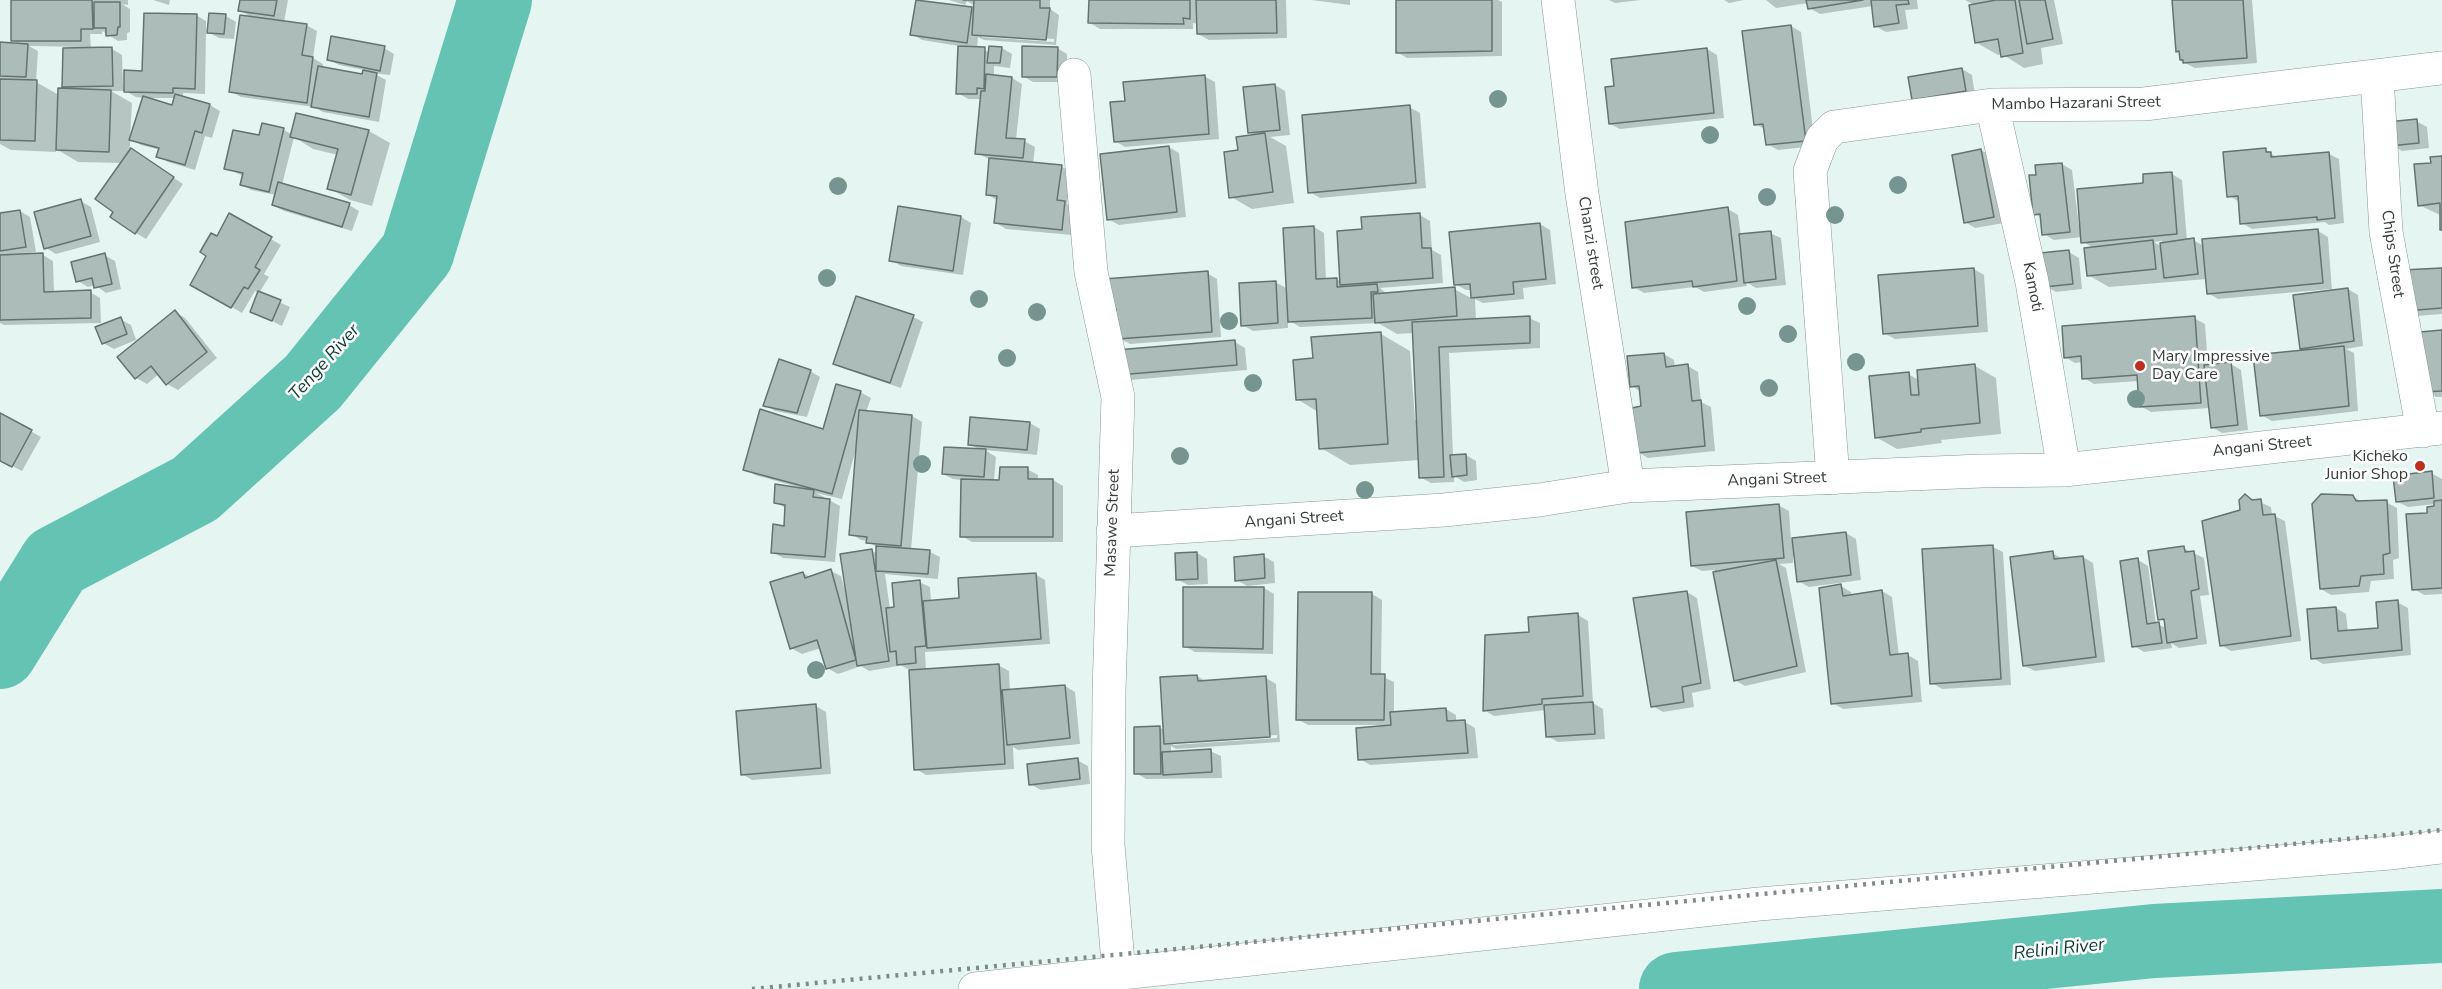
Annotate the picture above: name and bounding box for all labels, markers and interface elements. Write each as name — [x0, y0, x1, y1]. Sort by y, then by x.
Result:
street label: Mambo Hazarani Street — [1991, 93, 2161, 115]
street label: Chanzi street — [1573, 195, 1607, 291]
street label: Chips Street — [2376, 209, 2408, 299]
street label: Kamoti — [2018, 260, 2046, 314]
water label: Tenge River — [285, 320, 365, 406]
place label: Mary Impressive Day Care — [2152, 347, 2270, 385]
marker: Mary Impressive Day Care — [2133, 359, 2147, 373]
street label: Angani Street — [2212, 432, 2312, 462]
place label: Kicheko Junior Shop — [2325, 447, 2408, 485]
marker: Kicheko Junior Shop — [2413, 459, 2427, 473]
street label: Masawe Street — [1102, 469, 1124, 577]
street label: Angani Street — [1727, 469, 1827, 491]
street label: Angani Street — [1244, 507, 1344, 533]
water label: Relini River — [2012, 934, 2106, 966]

